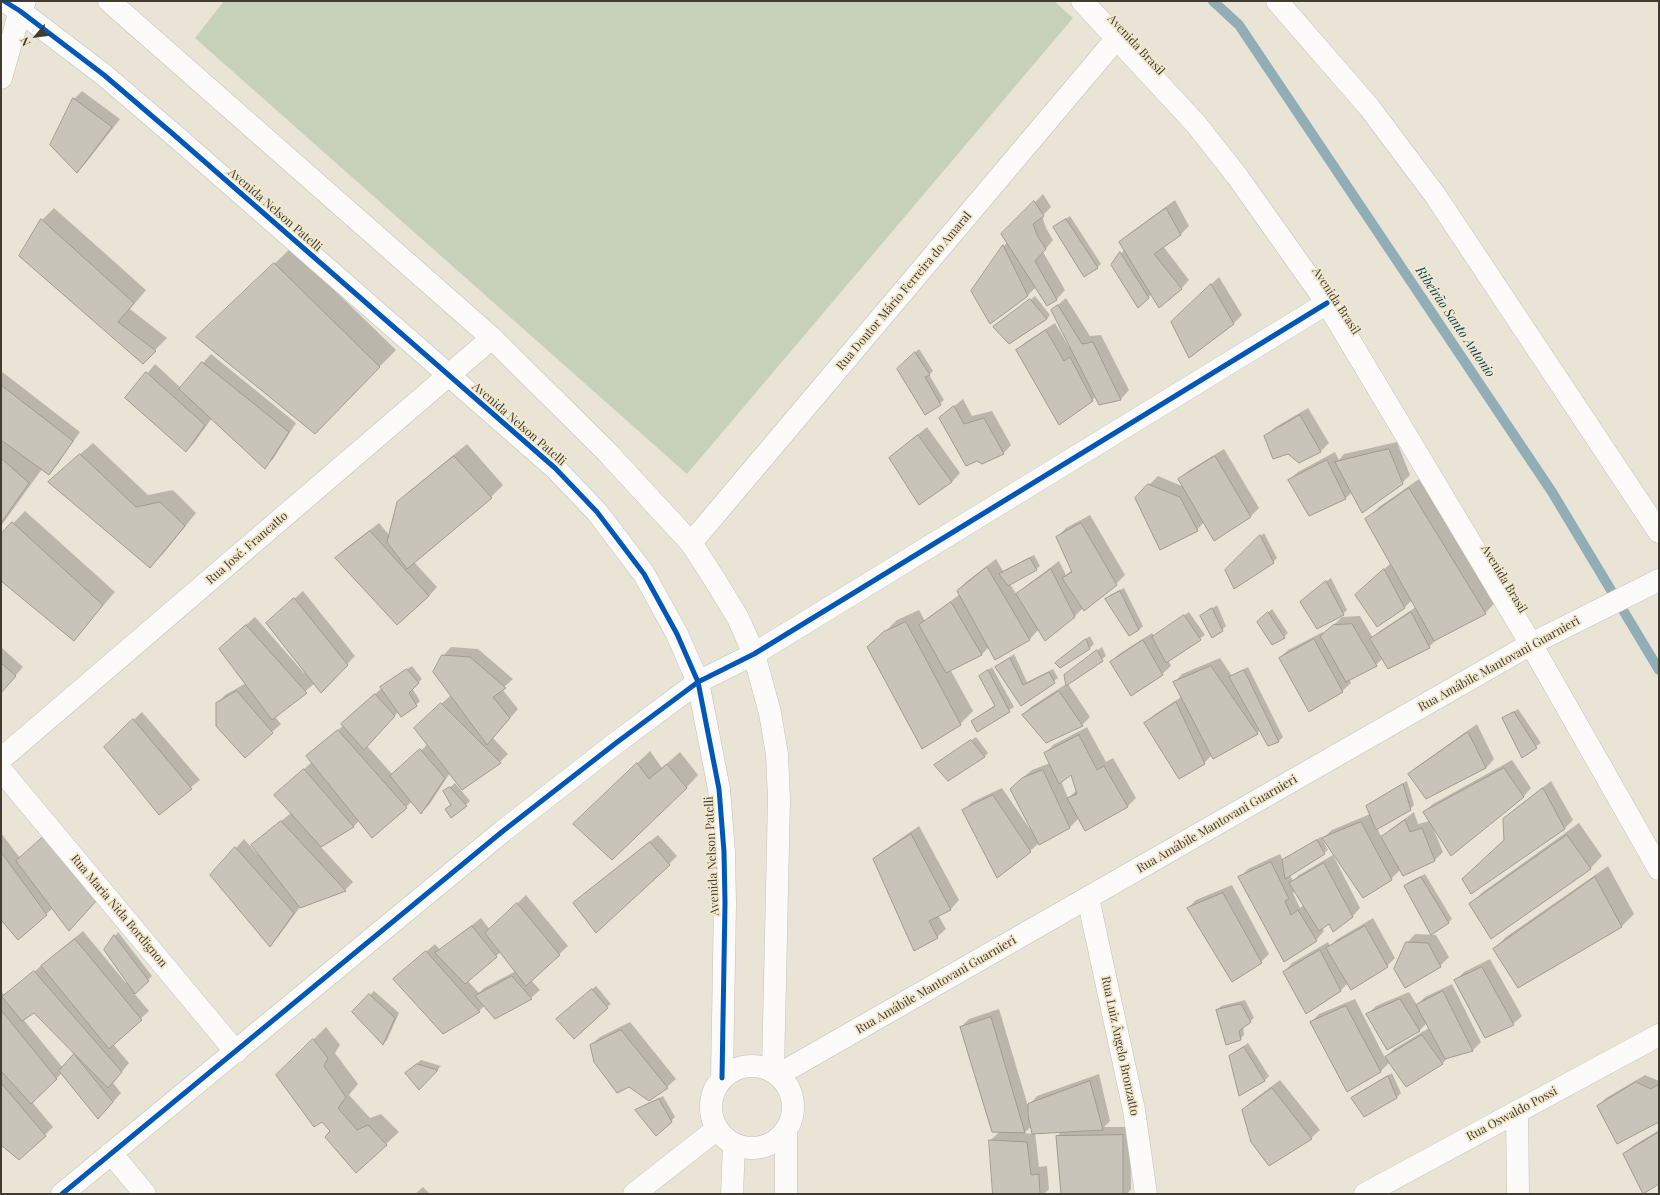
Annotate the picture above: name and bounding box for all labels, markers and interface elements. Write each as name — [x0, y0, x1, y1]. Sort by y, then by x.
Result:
street label: Avenida Brasil — [1104, 12, 1168, 78]
north arrow — [16, 16, 56, 56]
text: N — [16, 35, 33, 49]
street label: Avenida Nelson Patelli — [225, 165, 325, 255]
street label: Rua Doutor Mário Ferreira do Amaral — [833, 209, 975, 373]
water label: Ribeirão Santo Antonio — [1412, 264, 1498, 380]
street label: Avenida Brasil — [1309, 265, 1363, 337]
street label: Avenida Nelson Patelli — [469, 379, 569, 469]
street label: Rua José. Francatto — [203, 509, 291, 587]
street label: Avenida Brasil — [1478, 542, 1530, 616]
street label: Rua Amábile Mantovani Guarnieri — [1416, 613, 1582, 715]
street label: Rua Amábile Mantovani Guarnieri — [1134, 772, 1300, 876]
street label: Avenida Nelson Patelli — [702, 796, 722, 916]
street label: Rua Maria Nida Bordignon — [68, 852, 170, 970]
street label: Rua Amábile Mantovani Guarnieri — [853, 933, 1019, 1037]
street label: Rua Luiz Ângelo Bronzatto — [1098, 975, 1142, 1117]
street label: Rua Oswaldo Possi — [1464, 1084, 1560, 1144]

